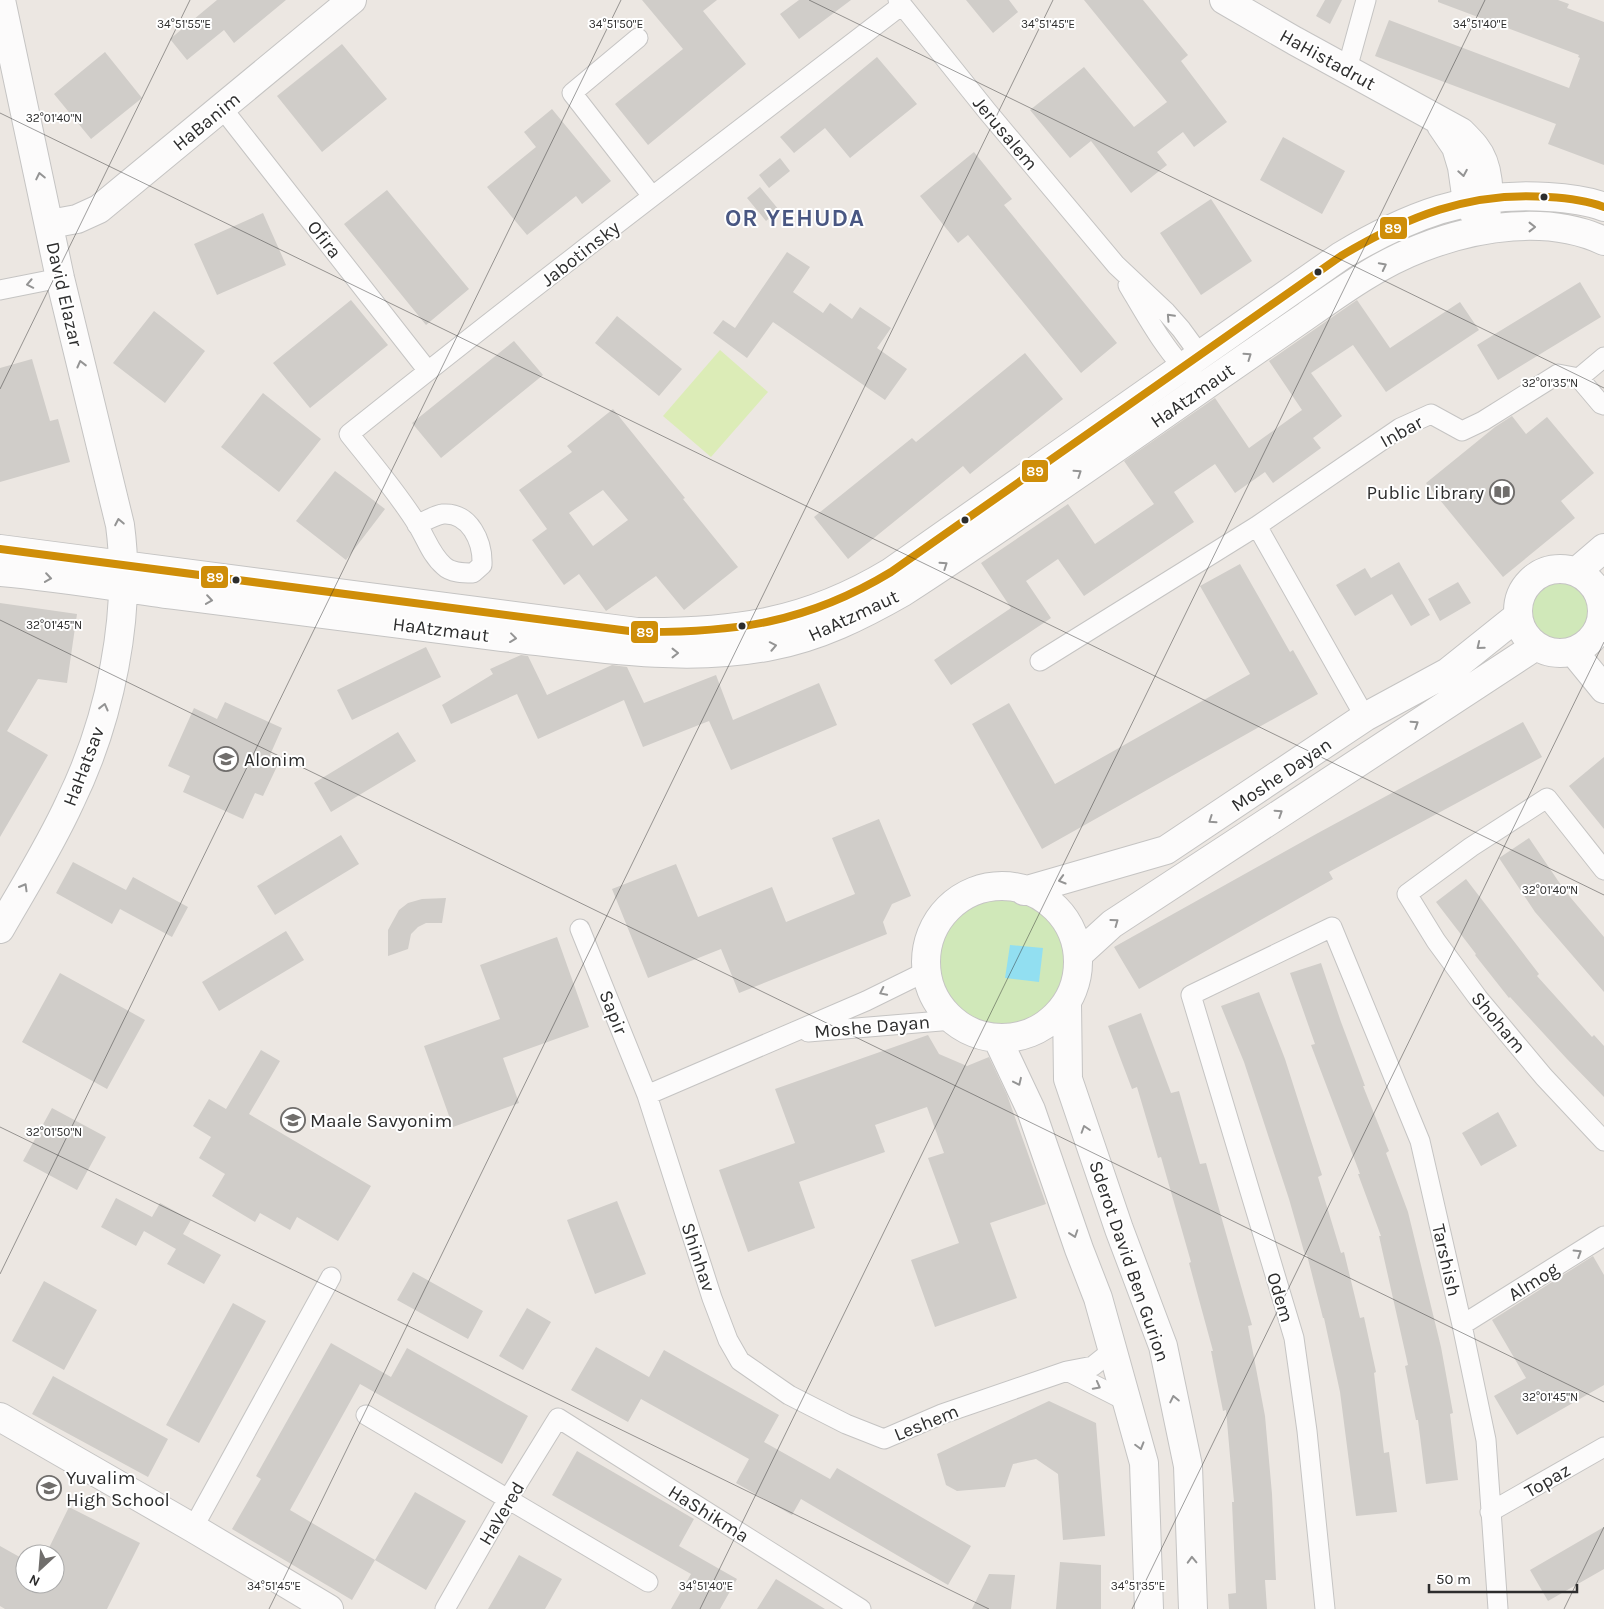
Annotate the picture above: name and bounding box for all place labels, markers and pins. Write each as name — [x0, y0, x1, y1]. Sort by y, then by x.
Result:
unlabelled marker — [1539, 192, 1549, 202]
unlabelled marker — [1313, 267, 1323, 277]
library icon: Public Library — [1489, 479, 1515, 505]
place label: Public Library — [1367, 482, 1484, 504]
unlabelled marker — [960, 515, 970, 525]
unlabelled marker — [231, 575, 241, 585]
unlabelled marker — [737, 621, 747, 631]
school or university icon: Alonim — [213, 746, 239, 772]
place label: Alonim — [244, 749, 306, 771]
school or university icon: Maale Savyonim — [280, 1107, 306, 1133]
place label: Maale Savyonim — [310, 1110, 452, 1132]
place label: Yuvalim High School — [66, 1467, 170, 1511]
school or university icon: Yuvalim High School — [36, 1475, 62, 1501]

